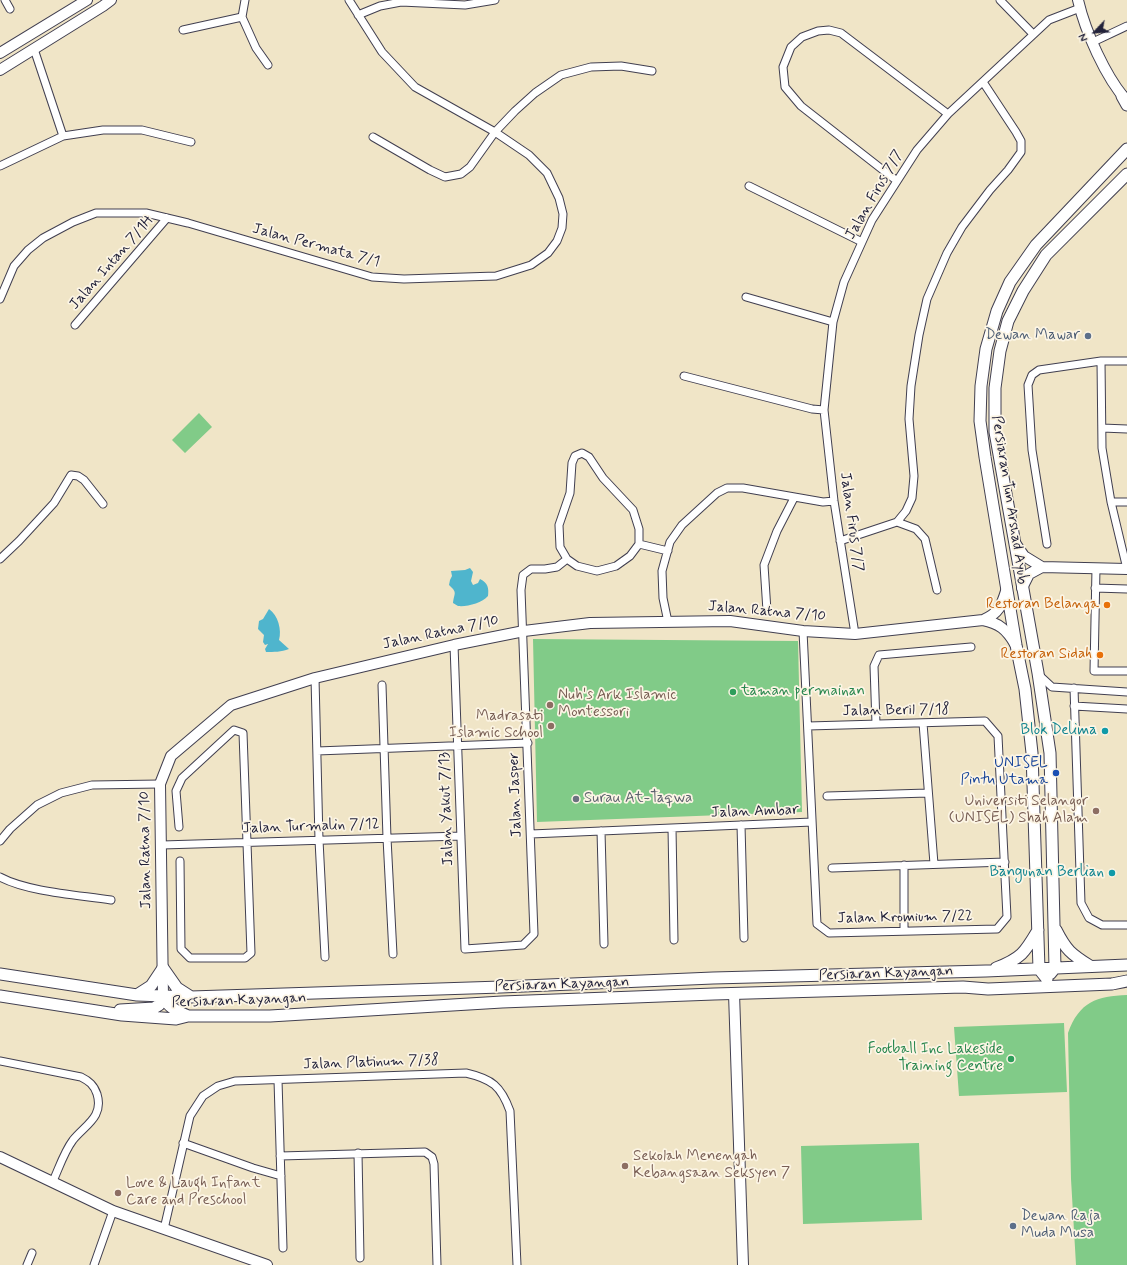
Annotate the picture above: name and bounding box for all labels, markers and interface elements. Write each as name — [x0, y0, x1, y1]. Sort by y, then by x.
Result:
north arrow — [1075, 12, 1115, 52]
text: N — [1076, 31, 1092, 43]
street label: Jalan Firus 7/7 — [842, 147, 908, 243]
street label: Jalan Intan 7/1H — [66, 212, 158, 314]
street label: Jalan Permata 7/1 — [250, 220, 382, 272]
place label: Dewan Mawar — [985, 327, 1080, 345]
marker: Dewan Mawar — [1083, 331, 1093, 341]
street label: Persiaran Tun Arshad Ayub — [987, 414, 1031, 586]
street label: Jalan Firus 7/7 — [835, 471, 867, 573]
place label: Restoran Belanga — [986, 596, 1099, 614]
street label: Jalan Ratna 7/10 — [707, 598, 827, 626]
marker: Restoran Belanga — [1102, 600, 1112, 610]
street label: Jalan Ratna 7/10 — [381, 612, 501, 654]
place label: Restoran Sidah — [1001, 646, 1092, 664]
marker: Restoran Sidah — [1095, 650, 1105, 660]
place label: taman permainan — [741, 683, 865, 701]
place label: Nuh's Ark Islamic Montessori — [558, 687, 676, 722]
marker: taman permainan — [728, 687, 738, 697]
marker: Nuh's Ark Islamic Montessori — [545, 700, 555, 710]
street label: Jalan Beril 7/18 — [842, 701, 950, 721]
place label: Madrasati Islamic School — [449, 708, 543, 743]
marker: Madrasati Islamic School — [546, 721, 556, 731]
place label: Blok Delima — [1021, 722, 1097, 740]
marker: Blok Delima — [1100, 726, 1110, 736]
street label: Jalan Yakut 7/13 — [436, 752, 458, 866]
street label: Jalan Jasper — [506, 752, 526, 838]
place label: UNISEL Pintu Utama — [960, 755, 1048, 790]
marker: UNISEL Pintu Utama — [1051, 768, 1061, 778]
place label: Surau At-Taqwa — [584, 790, 692, 808]
street label: Jalan Ratna 7/10 — [136, 791, 156, 909]
place label: Universiti Selangor (UNISEL) Shah Alam — [949, 793, 1088, 828]
marker: Surau At-Taqwa — [571, 794, 581, 804]
street label: Jalan Ambar — [711, 801, 799, 823]
marker: Universiti Selangor (UNISEL) Shah Alam — [1091, 806, 1101, 816]
street label: Jalan Turmalin 7/12 — [242, 816, 380, 838]
place label: Bangunan Berlian — [989, 864, 1104, 882]
marker: Bangunan Berlian — [1107, 868, 1117, 878]
street label: Jalan Kromium 7/22 — [837, 908, 973, 928]
street label: Persiaran Kayangan — [818, 963, 954, 985]
street label: Persiaran Kayangan — [494, 974, 630, 996]
street label: Persiaran Kayangan — [171, 990, 307, 1012]
place label: Football Inc Lakeside Training Centre — [868, 1041, 1003, 1076]
street label: Jalan Platinum 7/38 — [303, 1052, 439, 1074]
marker: Football Inc Lakeside Training Centre — [1006, 1054, 1016, 1064]
place label: Sekolah Menengah Kebangsaan Seksyen 7 — [633, 1148, 790, 1183]
marker: Sekolah Menengah Kebangsaan Seksyen 7 — [620, 1161, 630, 1171]
place label: Love & Laugh Infant Care and Preschool — [126, 1175, 260, 1210]
marker: Love & Laugh Infant Care and Preschool — [113, 1188, 123, 1198]
place label: Dewan Raja Muda Musa — [1021, 1208, 1100, 1243]
marker: Dewan Raja Muda Musa — [1008, 1221, 1018, 1231]

